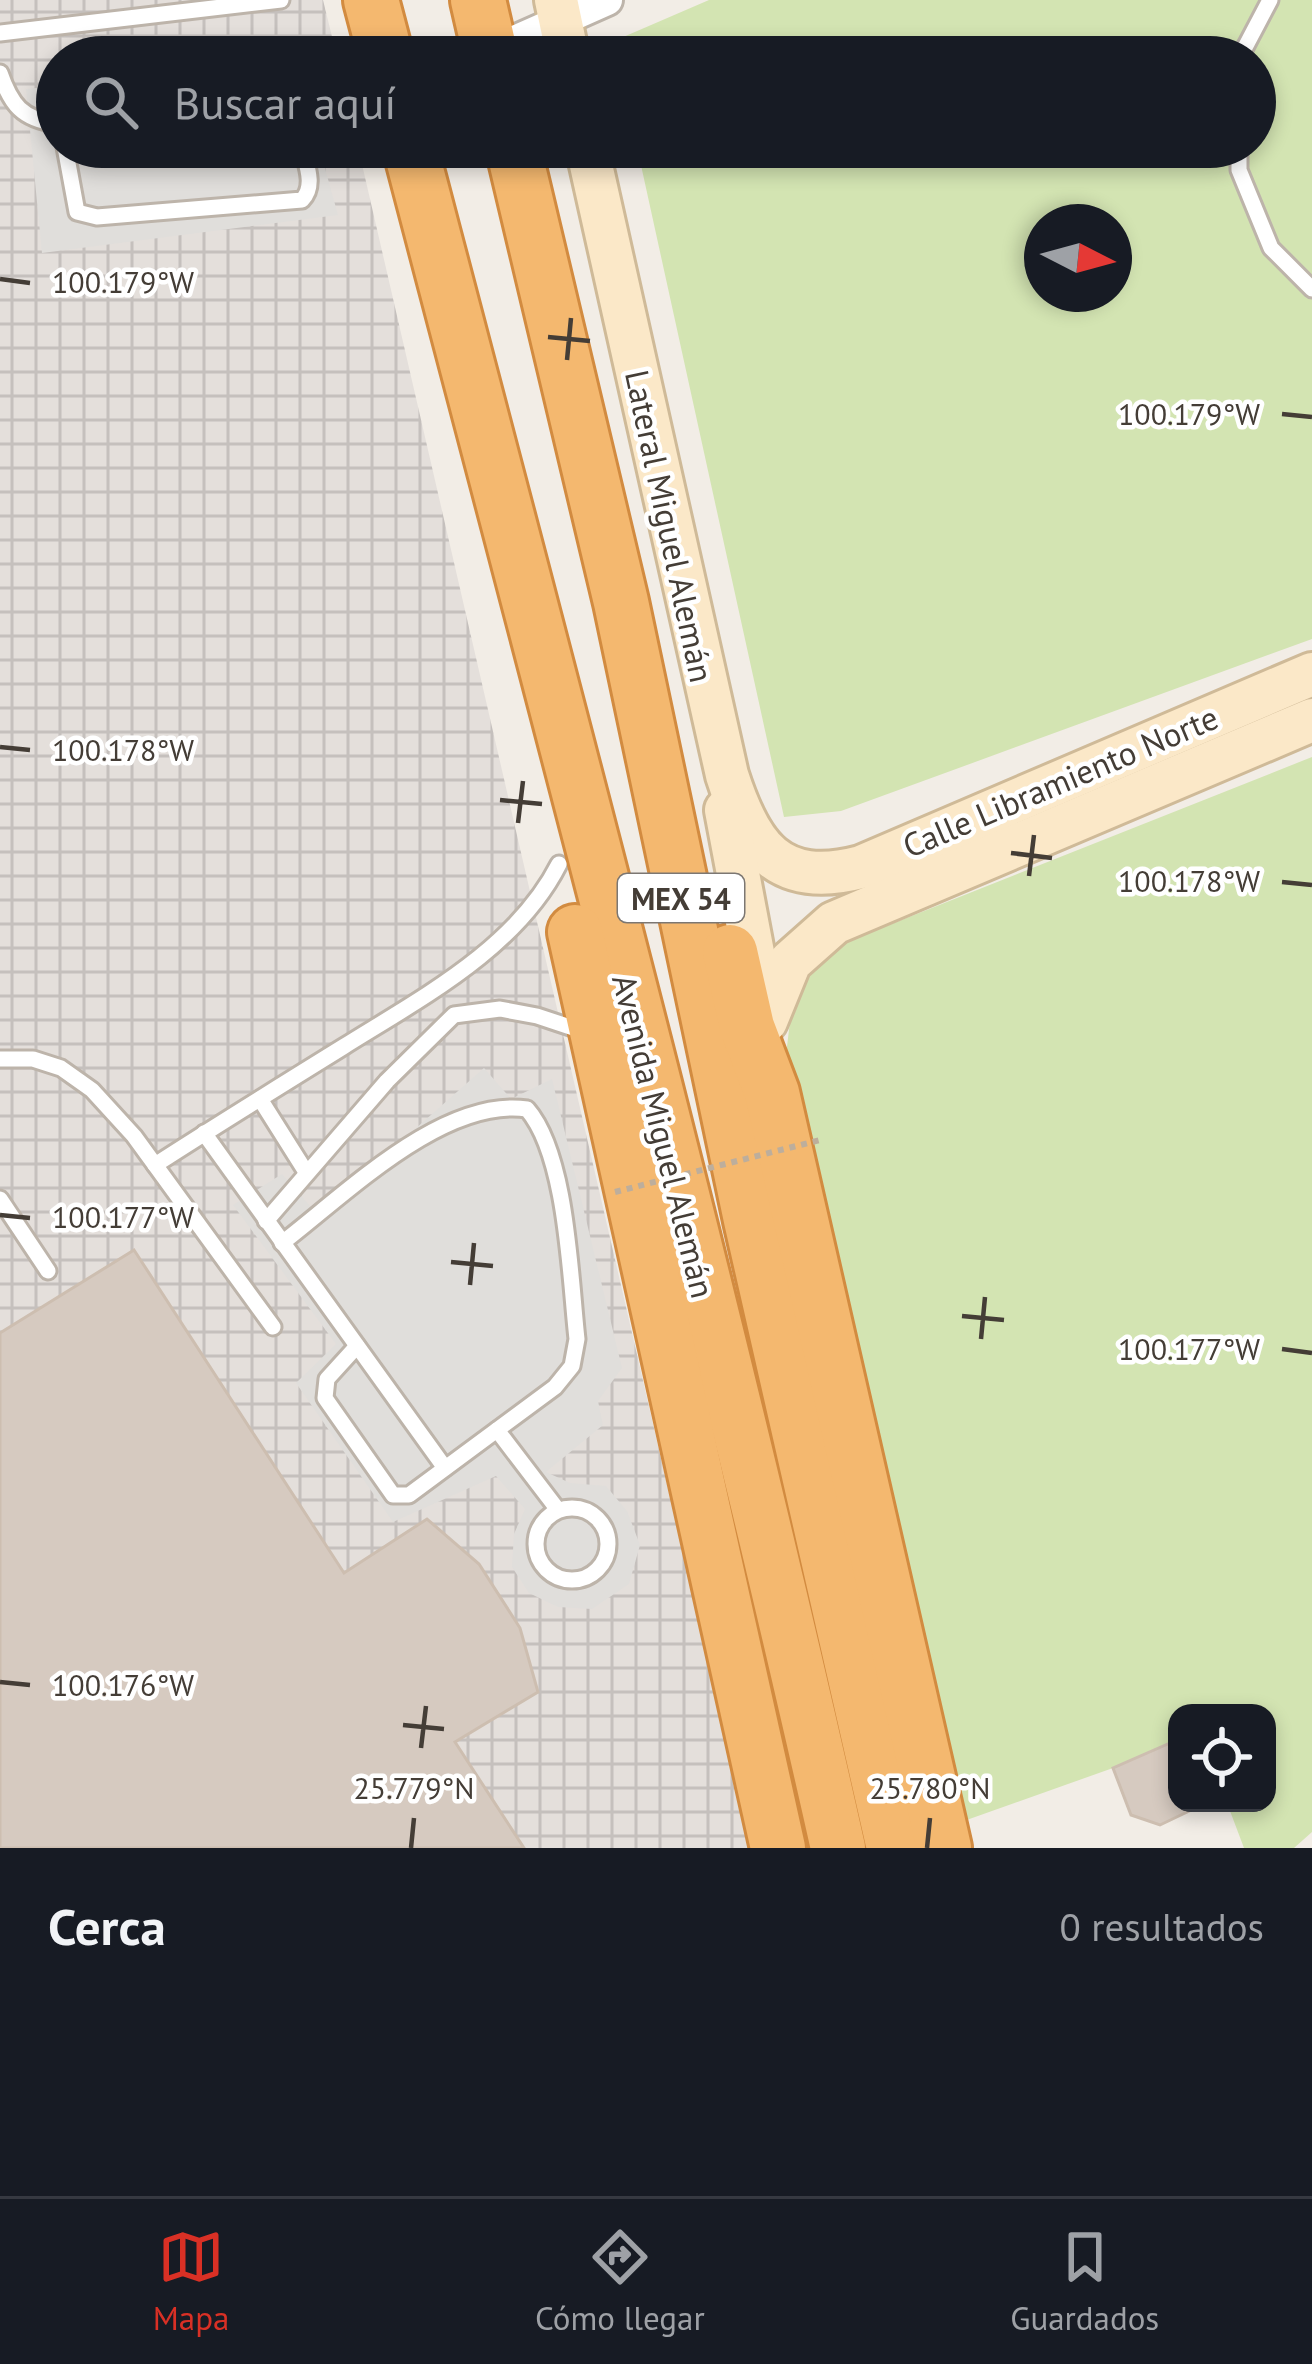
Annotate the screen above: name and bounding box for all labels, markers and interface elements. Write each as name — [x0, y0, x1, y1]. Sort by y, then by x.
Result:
search box — [36, 36, 1276, 168]
icon: search — [78, 69, 144, 135]
text: Buscar aquí — [174, 73, 396, 131]
north arrow — [1024, 204, 1132, 312]
text: 100.179°W — [52, 262, 194, 301]
street label: Lateral Miguel Alemán — [616, 366, 724, 686]
text: 100.179°W — [1118, 394, 1260, 433]
street label: Calle Libramiento Norte — [896, 695, 1224, 867]
text: 100.178°W — [52, 730, 194, 769]
text: 100.178°W — [1118, 861, 1260, 900]
road number: MEX 54 — [618, 874, 744, 922]
street label: Avenida Miguel Alemán — [603, 970, 725, 1302]
text: 100.177°W — [52, 1197, 194, 1236]
text: 100.177°W — [1118, 1329, 1260, 1368]
text: 100.176°W — [52, 1665, 194, 1704]
map controls — [1168, 1704, 1276, 1812]
button: locate — [1168, 1704, 1276, 1812]
text: 25.779°N — [353, 1768, 475, 1807]
text: 25.780°N — [869, 1768, 991, 1807]
text: Cerca — [48, 1893, 166, 1959]
text: 0 resultados — [1060, 1901, 1264, 1952]
tab: Mapa — [153, 2224, 229, 2339]
tab: Cómo llegar — [535, 2224, 705, 2339]
tab: Guardados — [1010, 2224, 1159, 2339]

